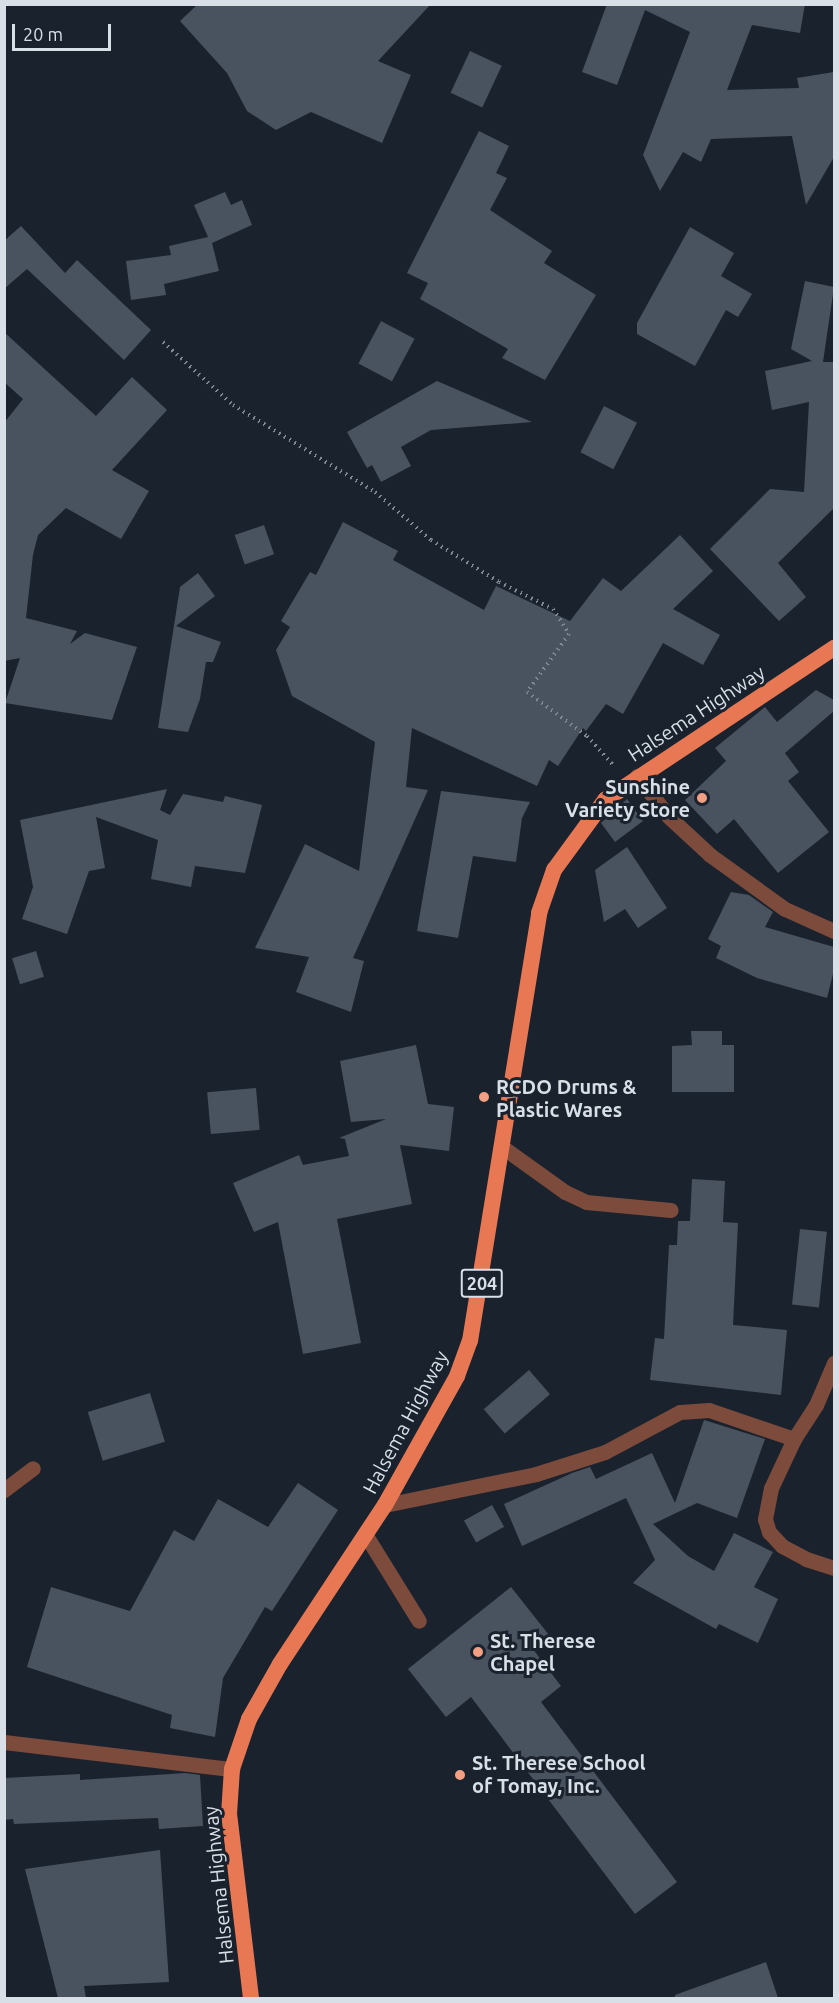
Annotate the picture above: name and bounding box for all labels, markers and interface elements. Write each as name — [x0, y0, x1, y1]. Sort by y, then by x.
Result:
scale bar — [15, 12, 114, 50]
text: 20 m — [23, 24, 63, 44]
street label: Halsema Highway — [623, 660, 769, 766]
place label: Sunshine Variety Store — [565, 774, 690, 821]
marker: Sunshine Variety Store — [695, 791, 709, 805]
place label: RCDO Drums & Plastic Wares — [496, 1074, 636, 1121]
marker: RCDO Drums & Plastic Wares — [477, 1090, 491, 1104]
road number: 204 — [460, 1268, 504, 1298]
street label: Halsema Highway — [357, 1346, 453, 1498]
place label: St. Therese Chapel — [490, 1628, 596, 1675]
marker: St. Therese Chapel — [471, 1645, 485, 1659]
place label: St. Therese School of Tomay, Inc. — [472, 1751, 645, 1798]
marker: St. Therese School of Tomay, Inc. — [453, 1768, 467, 1782]
street label: Halsema Highway — [198, 1805, 238, 1965]

